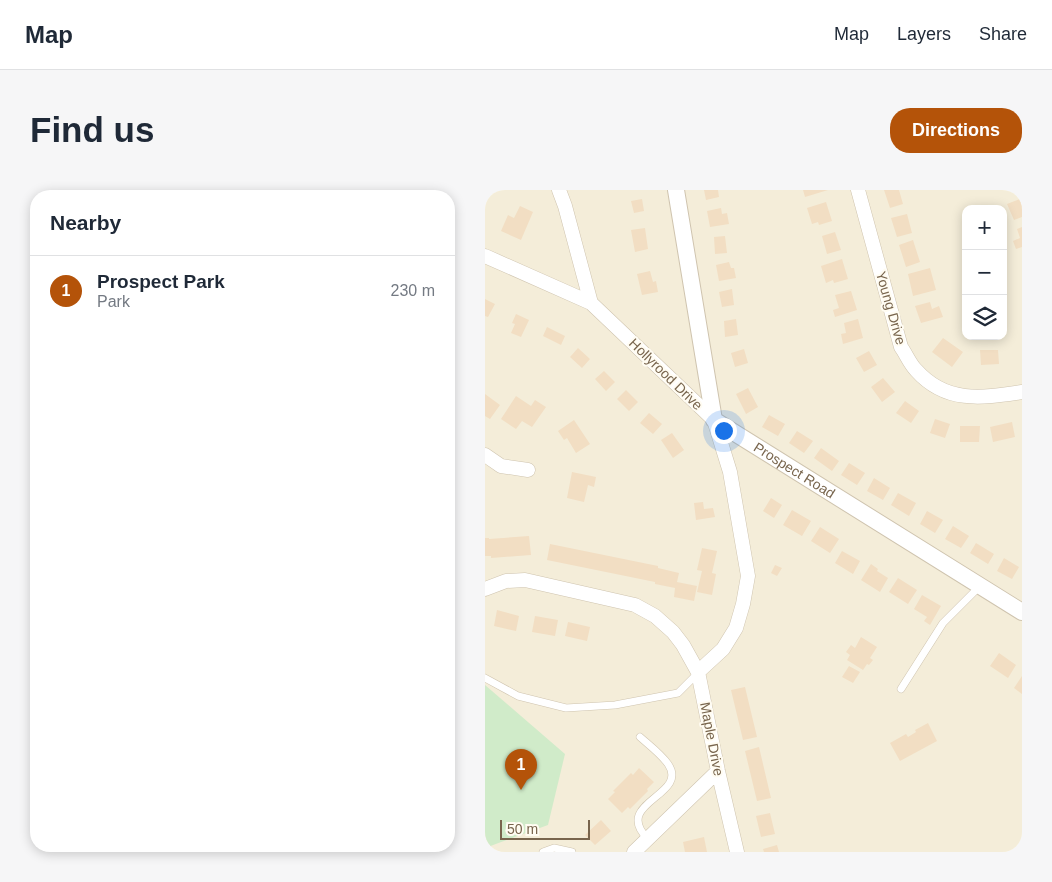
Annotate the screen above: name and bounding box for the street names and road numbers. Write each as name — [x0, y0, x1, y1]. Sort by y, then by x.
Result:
street label: Young Drive — [873, 269, 909, 347]
street label: Hollyrood Drive — [626, 335, 706, 413]
street label: Prospect Road — [751, 439, 838, 502]
street label: Maple Drive — [697, 701, 727, 777]

